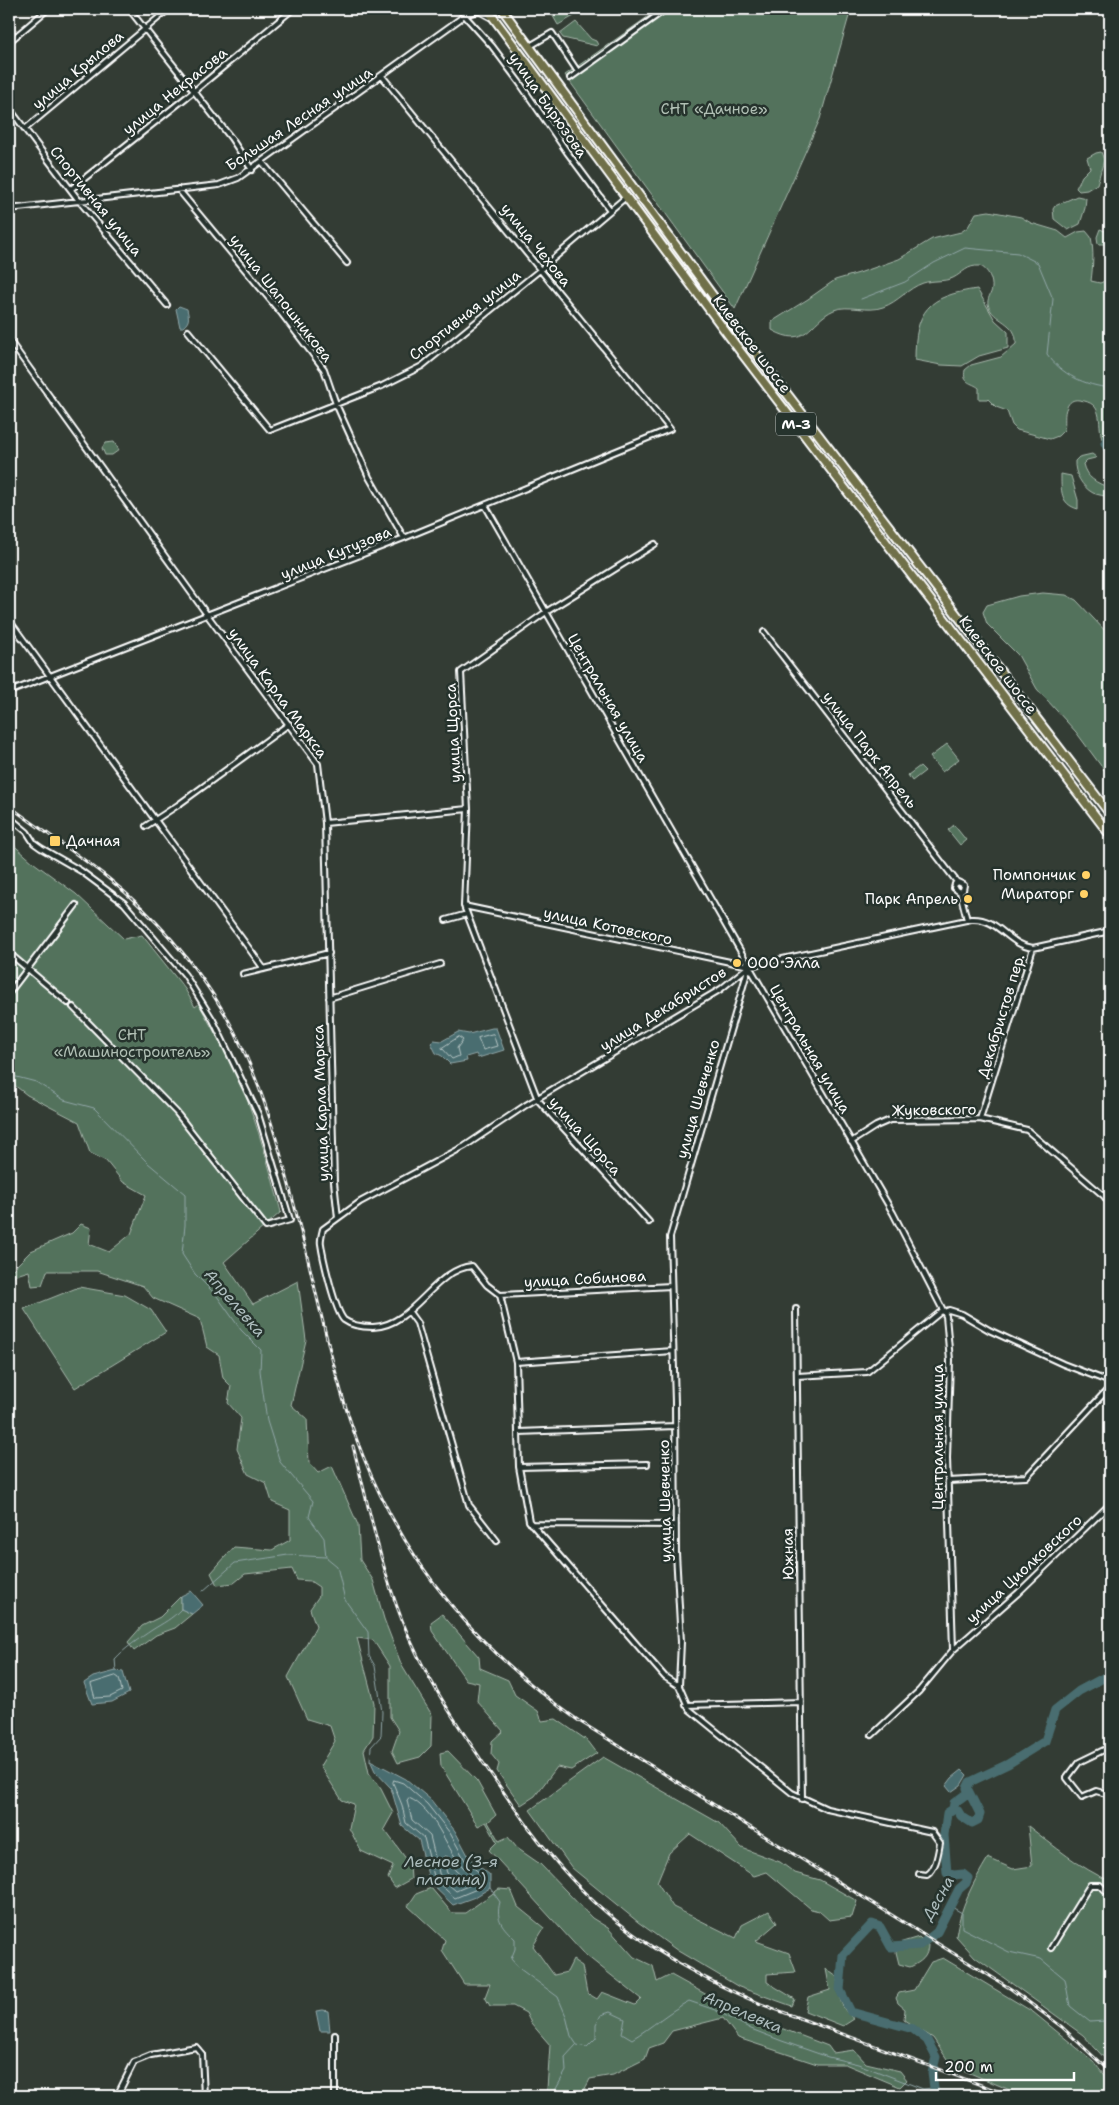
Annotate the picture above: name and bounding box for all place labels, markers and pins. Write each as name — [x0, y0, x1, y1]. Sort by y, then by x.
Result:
place label: Дачная — [66, 831, 120, 851]
marker: Дачная — [48, 834, 62, 848]
place label: Помпончик — [993, 865, 1076, 885]
marker: Помпончик — [1080, 869, 1092, 881]
place label: Мираторг — [1001, 884, 1074, 904]
marker: Мираторг — [1078, 888, 1090, 900]
place label: Парк Апрель — [865, 889, 958, 909]
marker: Парк Апрель — [962, 893, 974, 905]
place label: ООО Элла — [747, 953, 821, 973]
marker: ООО Элла — [731, 957, 743, 969]

